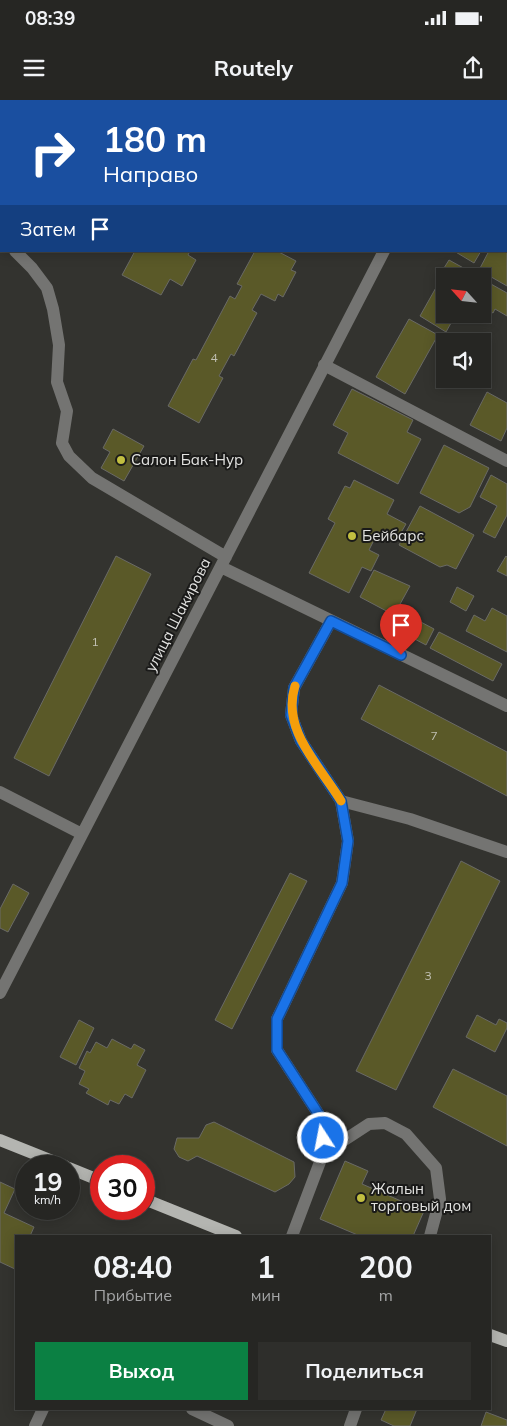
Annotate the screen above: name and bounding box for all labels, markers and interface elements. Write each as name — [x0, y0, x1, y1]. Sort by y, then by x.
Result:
text: 08:39 — [25, 6, 75, 30]
icon: menu — [20, 54, 48, 82]
text: Routely — [214, 54, 293, 82]
icon: share — [459, 54, 487, 82]
text: 180 m — [103, 117, 207, 161]
icon: right — [20, 120, 85, 185]
text: Направо — [103, 160, 198, 188]
icon: arrive — [86, 215, 114, 243]
text: Затем — [20, 217, 76, 241]
north arrow — [436, 268, 491, 322]
map controls — [436, 268, 491, 388]
button: sound — [436, 333, 491, 388]
house number: 4 — [210, 350, 218, 365]
place label: Салон Бак-Нур — [131, 450, 243, 469]
marker: Салон Бак-Нур — [115, 454, 127, 466]
place label: Бейбарс — [362, 526, 424, 545]
marker: Бейбарс — [346, 530, 358, 542]
street label: улица Шакирова — [141, 555, 214, 675]
pin — [380, 604, 422, 655]
icon: arrive — [387, 611, 415, 639]
house number: 1 — [91, 634, 99, 649]
house number: 7 — [430, 728, 438, 743]
house number: 3 — [424, 968, 432, 983]
position arrow — [296, 1111, 348, 1163]
speed limit sign: 30 — [90, 1155, 155, 1220]
text: 19 — [32, 1166, 63, 1197]
place label: Жалын торговый дом — [371, 1179, 471, 1215]
text: km/h — [34, 1192, 61, 1207]
marker: Жалын торговый дом — [355, 1192, 367, 1204]
text: 08:40 — [93, 1248, 173, 1286]
text: 1 — [257, 1248, 275, 1286]
text: 200 — [359, 1248, 413, 1286]
text: Прибытие — [94, 1285, 172, 1305]
text: мин — [251, 1285, 281, 1305]
text: m — [379, 1285, 393, 1305]
button: Выход — [35, 1342, 248, 1400]
button: Поделиться — [258, 1342, 471, 1400]

